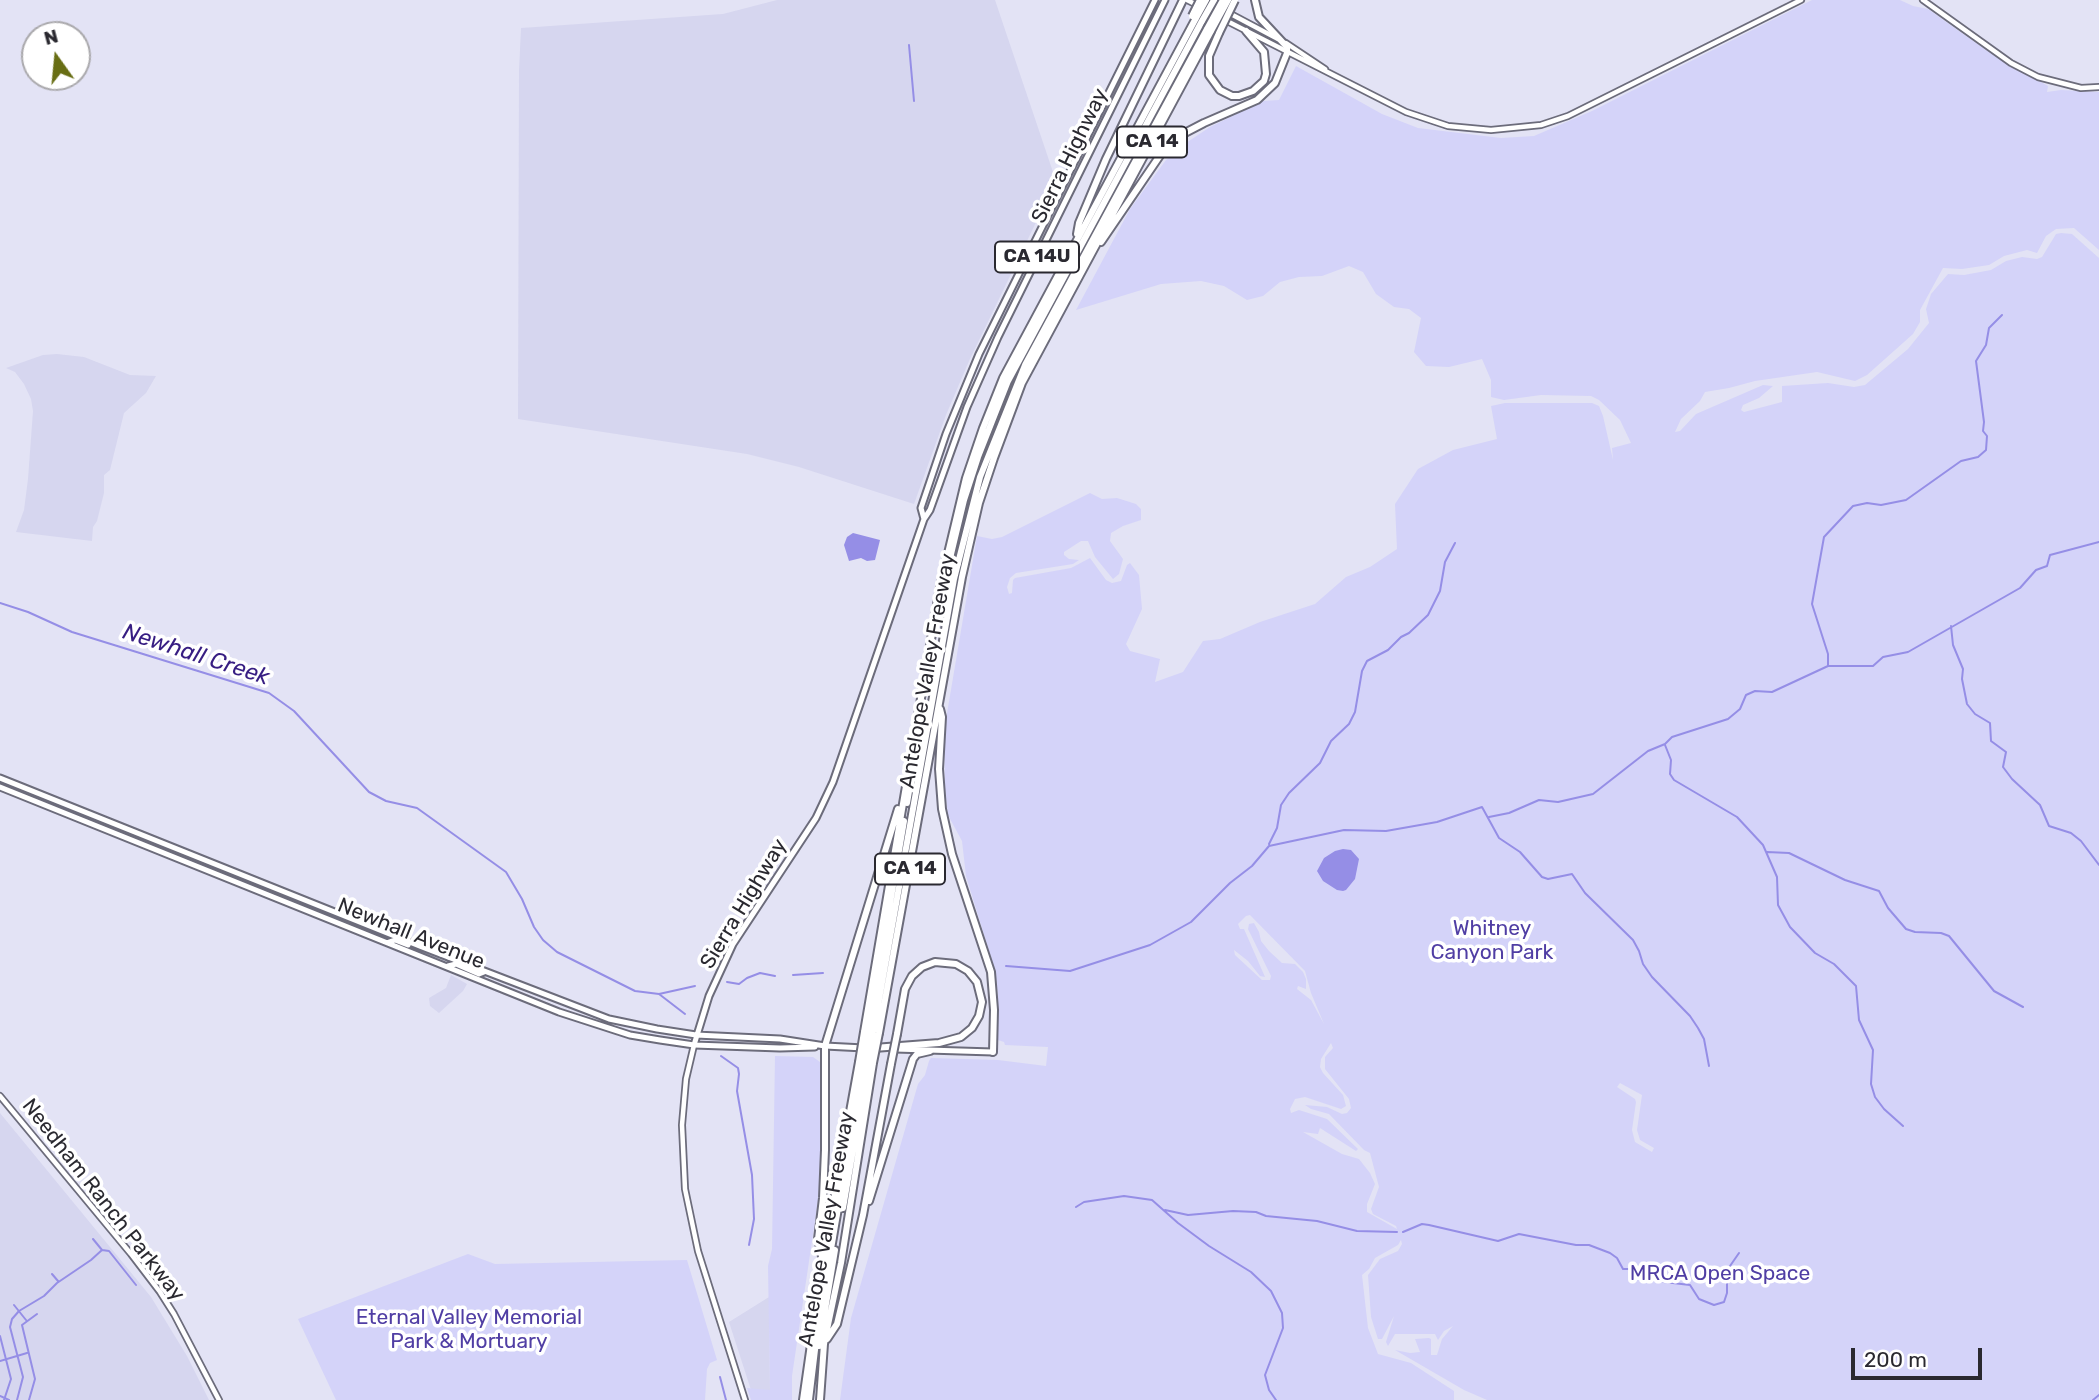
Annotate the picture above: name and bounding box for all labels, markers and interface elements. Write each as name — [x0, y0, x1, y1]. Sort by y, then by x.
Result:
north arrow — [21, 21, 91, 91]
text: N — [41, 24, 61, 50]
street label: Sierra Highway — [1026, 84, 1114, 228]
road number: CA 14 — [1117, 126, 1187, 158]
road number: CA 14U — [995, 242, 1079, 272]
street label: Antelope Valley Freeway — [895, 552, 961, 790]
water label: Newhall Creek — [119, 618, 273, 692]
street label: Sierra Highway — [695, 834, 793, 974]
road number: CA 14 — [875, 854, 945, 884]
street label: Newhall Avenue — [334, 893, 488, 975]
park label: Whitney Canyon Park — [1431, 916, 1553, 966]
street label: Needham Ranch Parkway — [16, 1094, 190, 1306]
street label: Antelope Valley Freeway — [794, 1110, 860, 1348]
park label: MRCA Open Space — [1630, 1261, 1810, 1287]
park label: Eternal Valley Memorial Park & Mortuary — [356, 1305, 582, 1355]
scale bar — [1854, 1334, 1985, 1378]
text: 200 m — [1864, 1347, 1927, 1372]

